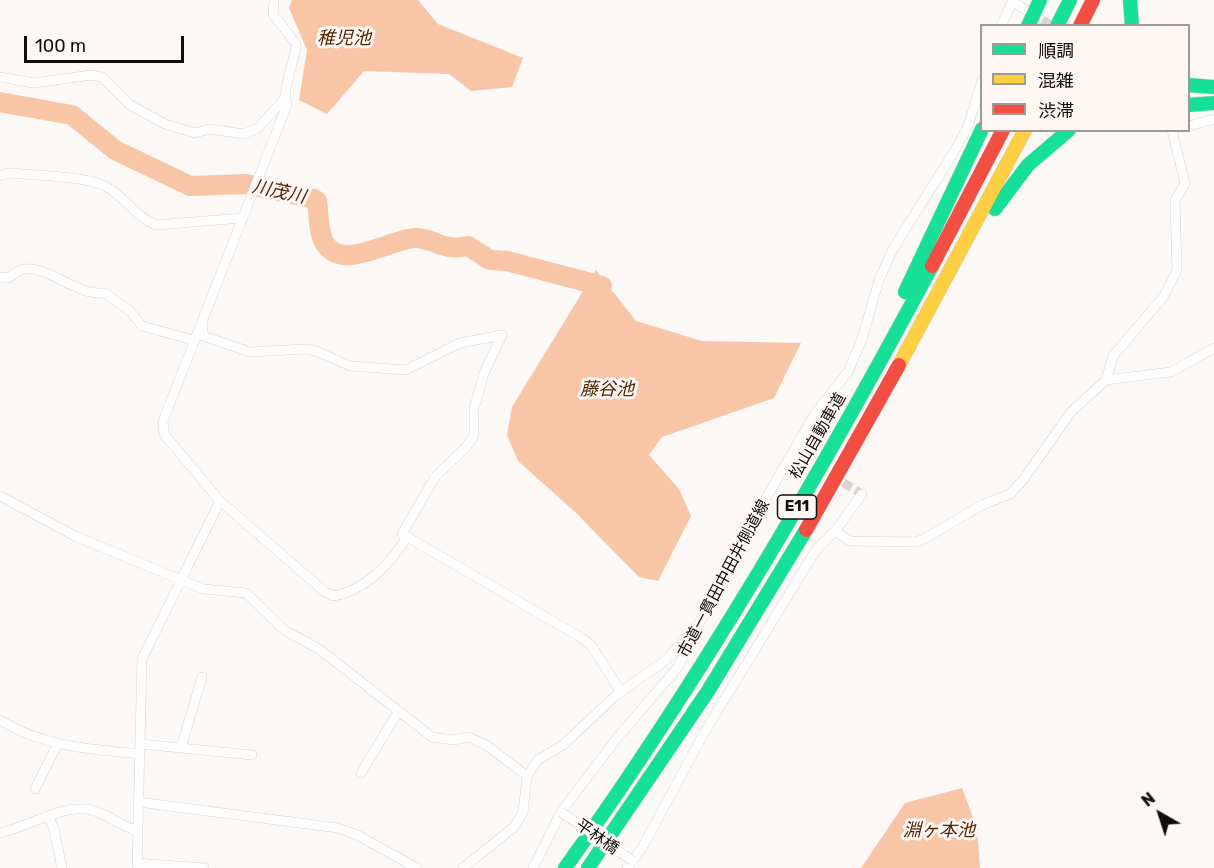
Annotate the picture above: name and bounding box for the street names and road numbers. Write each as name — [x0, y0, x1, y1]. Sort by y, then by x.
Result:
street label: 松山自動車道 — [786, 390, 850, 482]
road number: E11 — [778, 495, 816, 519]
street label: 市道一貫田中田井側道線 — [674, 497, 774, 661]
street label: 平林橋 — [572, 815, 622, 859]

